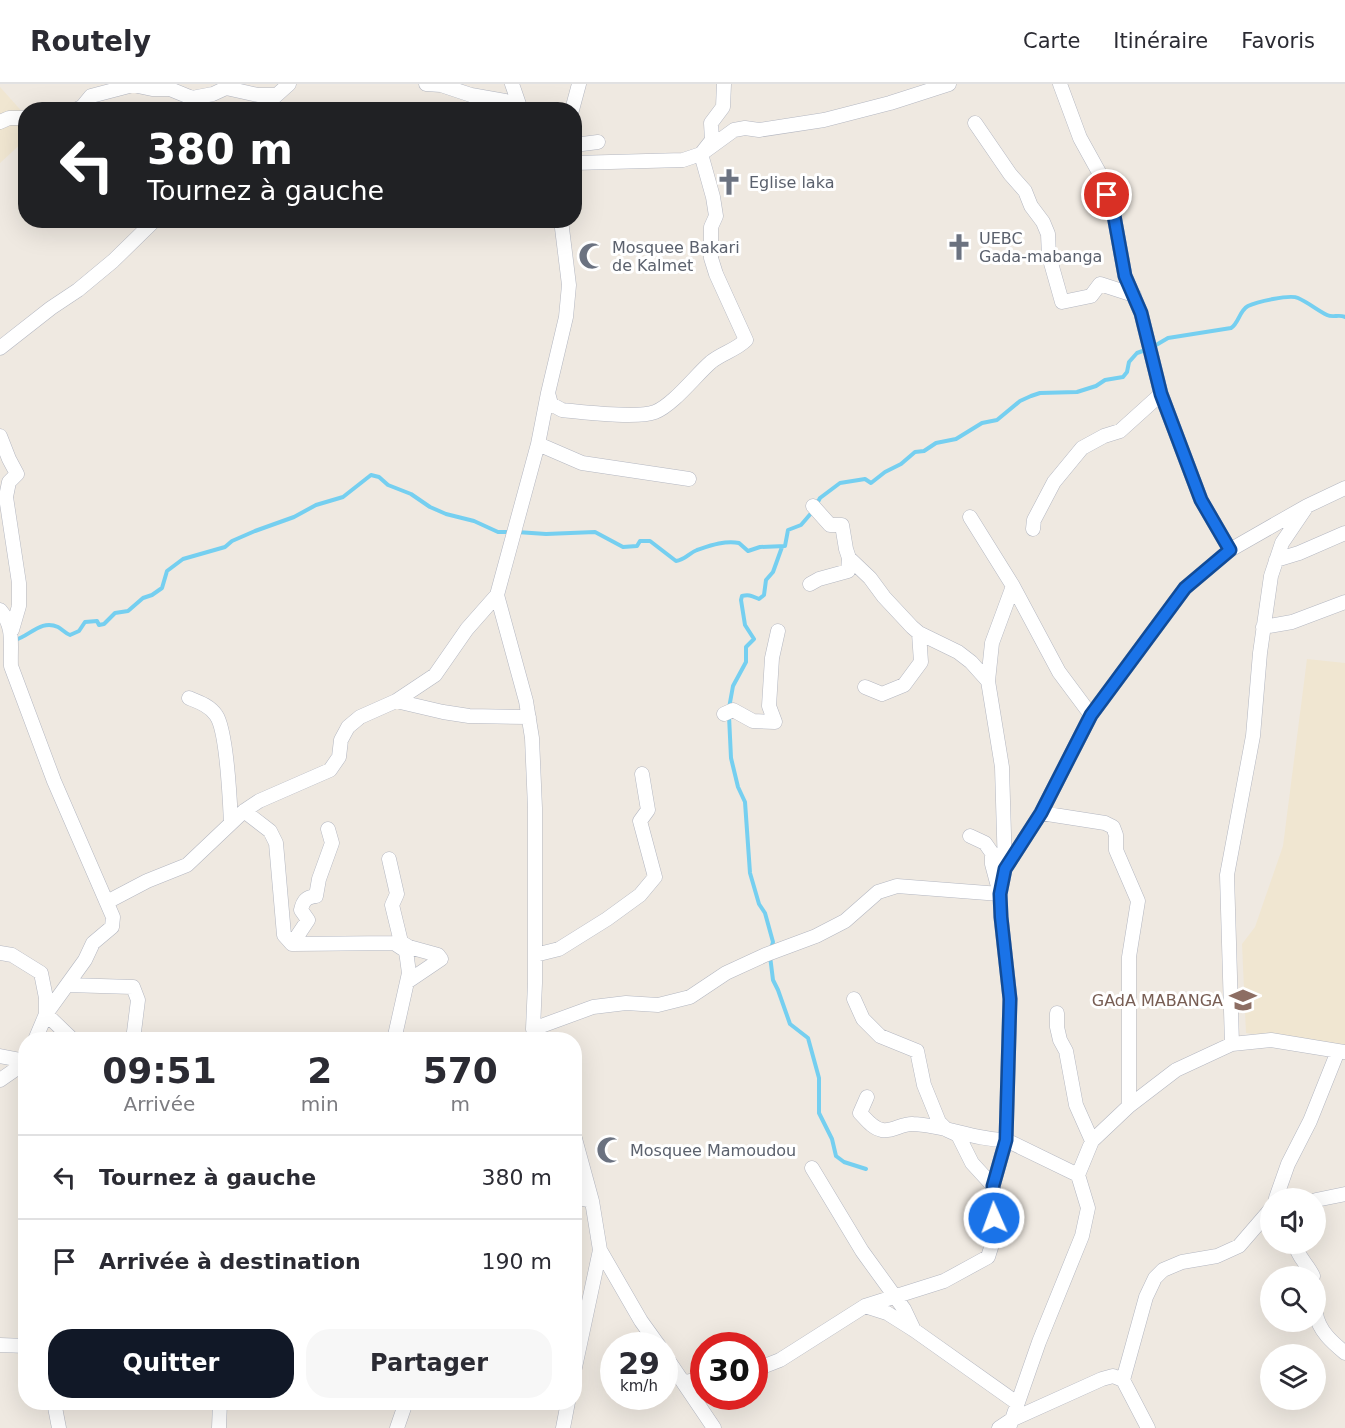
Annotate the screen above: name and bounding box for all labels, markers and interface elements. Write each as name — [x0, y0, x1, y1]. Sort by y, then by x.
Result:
text: Routely — [30, 25, 151, 58]
text: Carte — [1023, 29, 1080, 53]
text: Itinéraire — [1113, 29, 1208, 53]
text: Favoris — [1241, 29, 1315, 53]
text: 380 m — [147, 125, 293, 174]
icon: left — [48, 126, 126, 204]
church icon: Eglise laka — [714, 167, 744, 197]
pin — [1081, 169, 1132, 220]
place label: Eglise laka — [749, 173, 834, 192]
text: Tournez à gauche — [147, 175, 384, 206]
icon: arrive — [1090, 178, 1123, 211]
place label: UEBC Gada-mabanga — [979, 229, 1102, 266]
church icon: UEBC Gada-mabanga — [944, 232, 974, 262]
place label: Mosquee Bakari de Kalmet — [612, 238, 740, 275]
mosque icon: Mosquee Bakari de Kalmet — [577, 241, 607, 271]
school or university icon: GAdA MABANGA — [1228, 985, 1258, 1015]
place label: GAdA MABANGA — [1092, 991, 1223, 1010]
text: 09:51 — [102, 1050, 217, 1091]
text: 2 — [307, 1050, 332, 1091]
text: 570 — [423, 1050, 498, 1091]
text: Arrivée — [124, 1092, 195, 1116]
text: min — [301, 1092, 339, 1116]
text: m — [451, 1092, 470, 1116]
mosque icon: Mosquee Mamoudou — [595, 1135, 625, 1165]
place label: Mosquee Mamoudou — [630, 1141, 796, 1160]
icon: left — [48, 1161, 81, 1194]
text: Tournez à gauche — [99, 1165, 316, 1190]
text: 380 m — [482, 1165, 552, 1190]
position arrow — [962, 1186, 1026, 1250]
map controls — [1260, 1188, 1326, 1410]
button: sound — [1260, 1188, 1326, 1254]
icon: arrive — [48, 1245, 81, 1278]
text: Arrivée à destination — [99, 1249, 361, 1274]
text: 190 m — [482, 1249, 552, 1274]
button: search — [1260, 1266, 1326, 1332]
button: Quitter — [48, 1329, 294, 1398]
button: Partager — [306, 1329, 552, 1398]
speed limit sign: 30 — [690, 1332, 768, 1410]
button: layers — [1260, 1344, 1326, 1410]
text: 29 — [618, 1346, 660, 1381]
text: km/h — [620, 1377, 658, 1395]

